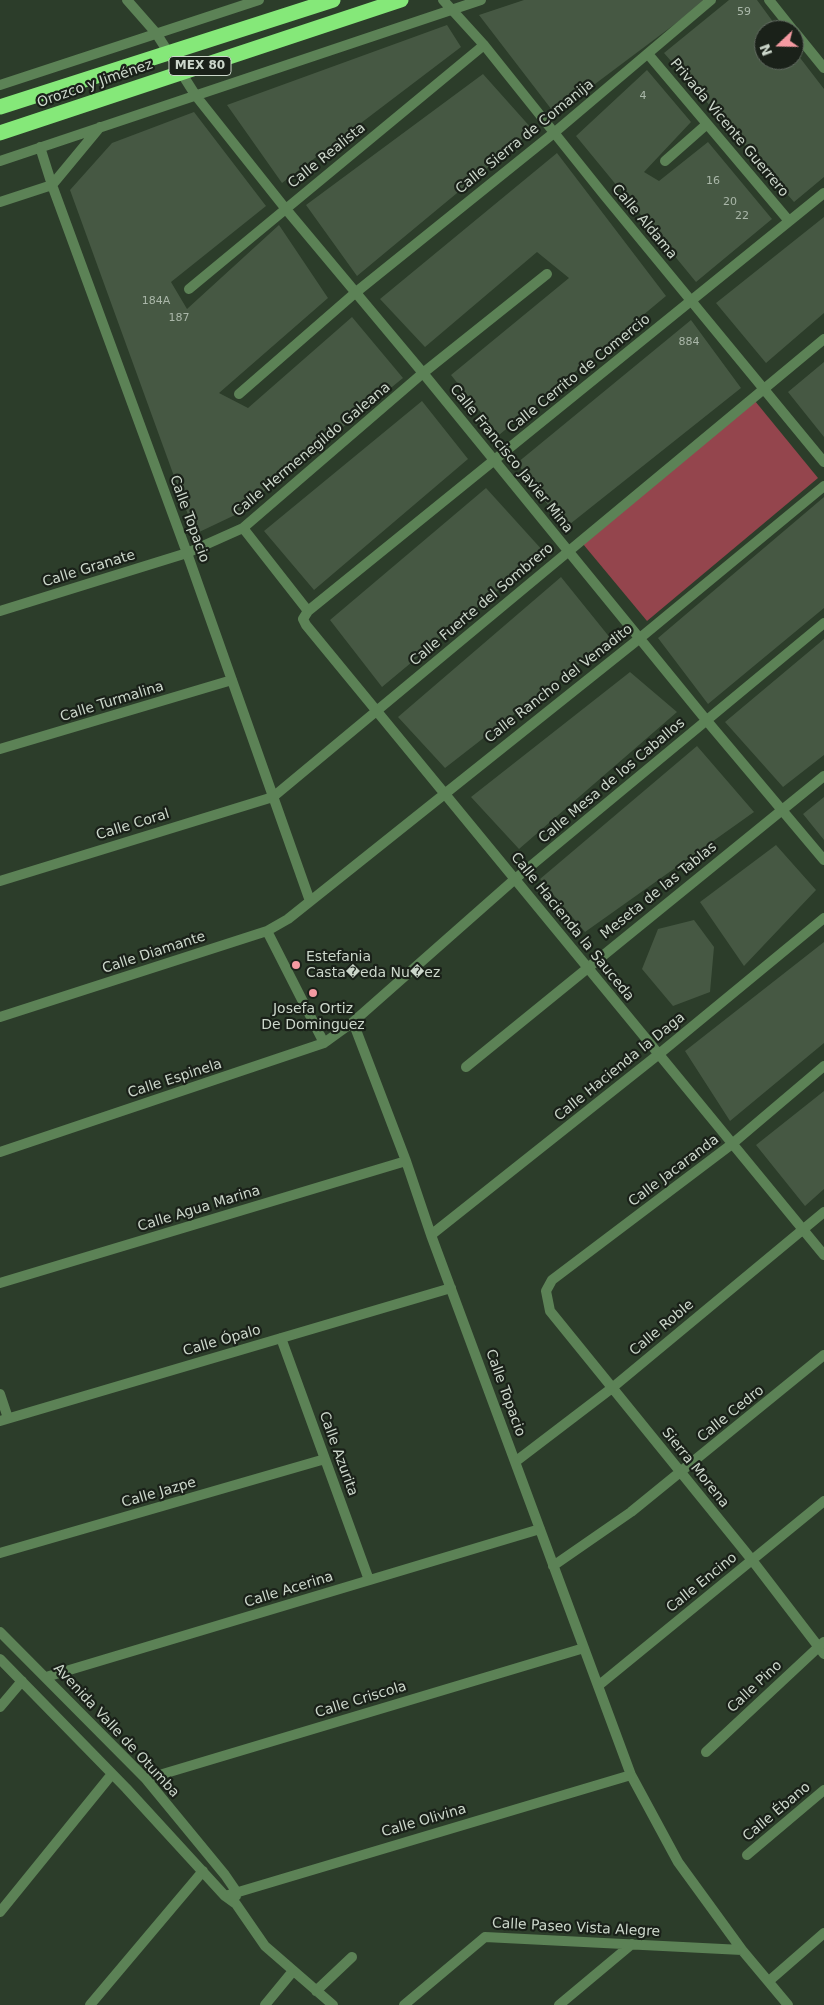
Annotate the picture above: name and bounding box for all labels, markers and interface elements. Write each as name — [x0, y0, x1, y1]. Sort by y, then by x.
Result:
house number: 59 — [737, 5, 751, 19]
north arrow — [754, 20, 804, 70]
text: N — [756, 42, 775, 58]
street label: Privada Vicente Guerrero — [666, 55, 792, 201]
street label: Orozco y Jiménez — [35, 56, 155, 112]
road number: MEX 80 — [169, 56, 231, 76]
street label: Calle Sierra de Comanija — [453, 76, 597, 198]
house number: 4 — [640, 89, 646, 103]
street label: Calle Realista — [285, 120, 369, 192]
house number: 16 — [706, 174, 720, 188]
street label: Calle Aldama — [608, 181, 680, 263]
house number: 20 — [723, 195, 737, 209]
house number: 22 — [735, 209, 749, 223]
house number: 184A — [142, 294, 170, 308]
house number: 187 — [169, 311, 189, 325]
street label: Calle Cerrito de Comercio — [504, 311, 654, 437]
house number: 884 — [679, 335, 699, 349]
street label: Calle Hermenegildo Galeana — [230, 379, 394, 521]
street label: Calle Francisco Javier Mina — [446, 381, 576, 537]
street label: Calle Topacio — [165, 473, 213, 565]
street label: Calle Fuerte del Sombrero — [407, 540, 557, 670]
street label: Calle Granate — [41, 547, 137, 591]
street label: Calle Rancho del Venadito — [482, 621, 636, 747]
street label: Calle Turmalina — [58, 678, 166, 726]
street label: Calle Mesa de los Caballos — [535, 715, 689, 847]
street label: Calle Coral — [94, 806, 172, 844]
street label: Meseta de las Tablas — [597, 839, 721, 943]
street label: Calle Hacienda la Sauceda — [507, 849, 637, 1005]
street label: Calle Diamante — [100, 928, 208, 978]
place label: Estefania Casta�eda Nu�ez — [306, 949, 440, 982]
marker: Estefania Casta�eda Nu�ez — [290, 959, 302, 971]
marker: Josefa Ortiz De Dominguez — [307, 987, 319, 999]
place label: Josefa Ortiz De Dominguez — [261, 1001, 365, 1034]
street label: Calle Hacienda la Daga — [551, 1009, 689, 1125]
street label: Calle Espinela — [126, 1056, 224, 1102]
street label: Calle Jacaranda — [625, 1132, 723, 1210]
street label: Calle Agua Marina — [136, 1182, 262, 1236]
street label: Calle Roble — [627, 1296, 697, 1360]
street label: Calle Ópalo — [181, 1322, 263, 1360]
street label: Calle Topacio — [481, 1347, 529, 1439]
street label: Calle Cedro — [694, 1382, 768, 1446]
street label: Calle Azurita — [315, 1409, 361, 1499]
street label: Sierra Morena — [658, 1425, 732, 1511]
street label: Calle Jazpe — [120, 1474, 198, 1512]
street label: Calle Encino — [663, 1549, 741, 1617]
street label: Calle Acerina — [243, 1569, 335, 1611]
street label: Calle Pino — [724, 1657, 786, 1717]
street label: Avenida Valle de Otumba — [50, 1661, 182, 1801]
street label: Calle Criscola — [313, 1678, 409, 1722]
street label: Calle Ébano — [740, 1779, 814, 1845]
street label: Calle Olivina — [380, 1801, 468, 1841]
street label: Calle Paseo Vista Alegre — [491, 1915, 661, 1941]

